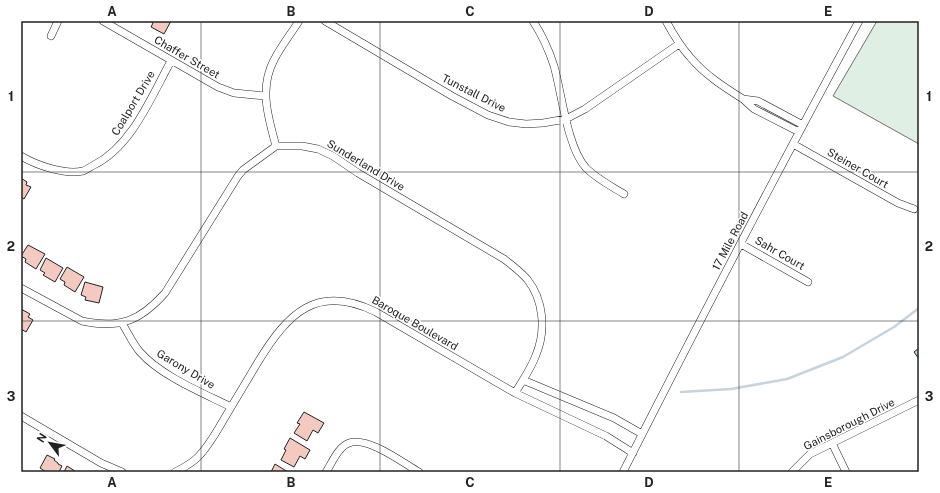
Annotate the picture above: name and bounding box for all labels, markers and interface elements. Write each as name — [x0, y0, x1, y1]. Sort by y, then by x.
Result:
text: A — [107, 4, 117, 19]
text: B — [287, 4, 296, 19]
text: C — [465, 4, 475, 19]
text: D — [644, 4, 654, 19]
text: E — [824, 4, 832, 19]
street label: Chaffer Street — [152, 33, 222, 81]
street label: Coalport Drive — [109, 69, 157, 137]
street label: Tunstall Drive — [440, 72, 508, 114]
text: 1 — [8, 89, 14, 104]
text: 1 — [926, 89, 932, 104]
street label: Sunderland Drive — [325, 137, 407, 193]
street label: Steiner Court — [825, 146, 891, 190]
street label: 17 Mile Road — [710, 210, 750, 272]
street label: Sahr Court — [753, 234, 807, 272]
text: 2 — [7, 239, 15, 254]
text: 2 — [925, 239, 933, 254]
street label: Baroque Boulevard — [370, 294, 460, 352]
street label: Garony Drive — [155, 347, 217, 391]
text: 3 — [7, 389, 16, 404]
text: 3 — [925, 389, 934, 404]
street label: Gainsborough Drive — [801, 396, 897, 452]
north arrow — [30, 423, 70, 463]
text: N — [34, 431, 49, 445]
text: A — [107, 475, 117, 490]
text: B — [287, 475, 296, 490]
text: C — [465, 475, 475, 490]
text: D — [644, 475, 654, 490]
text: E — [824, 475, 832, 490]

